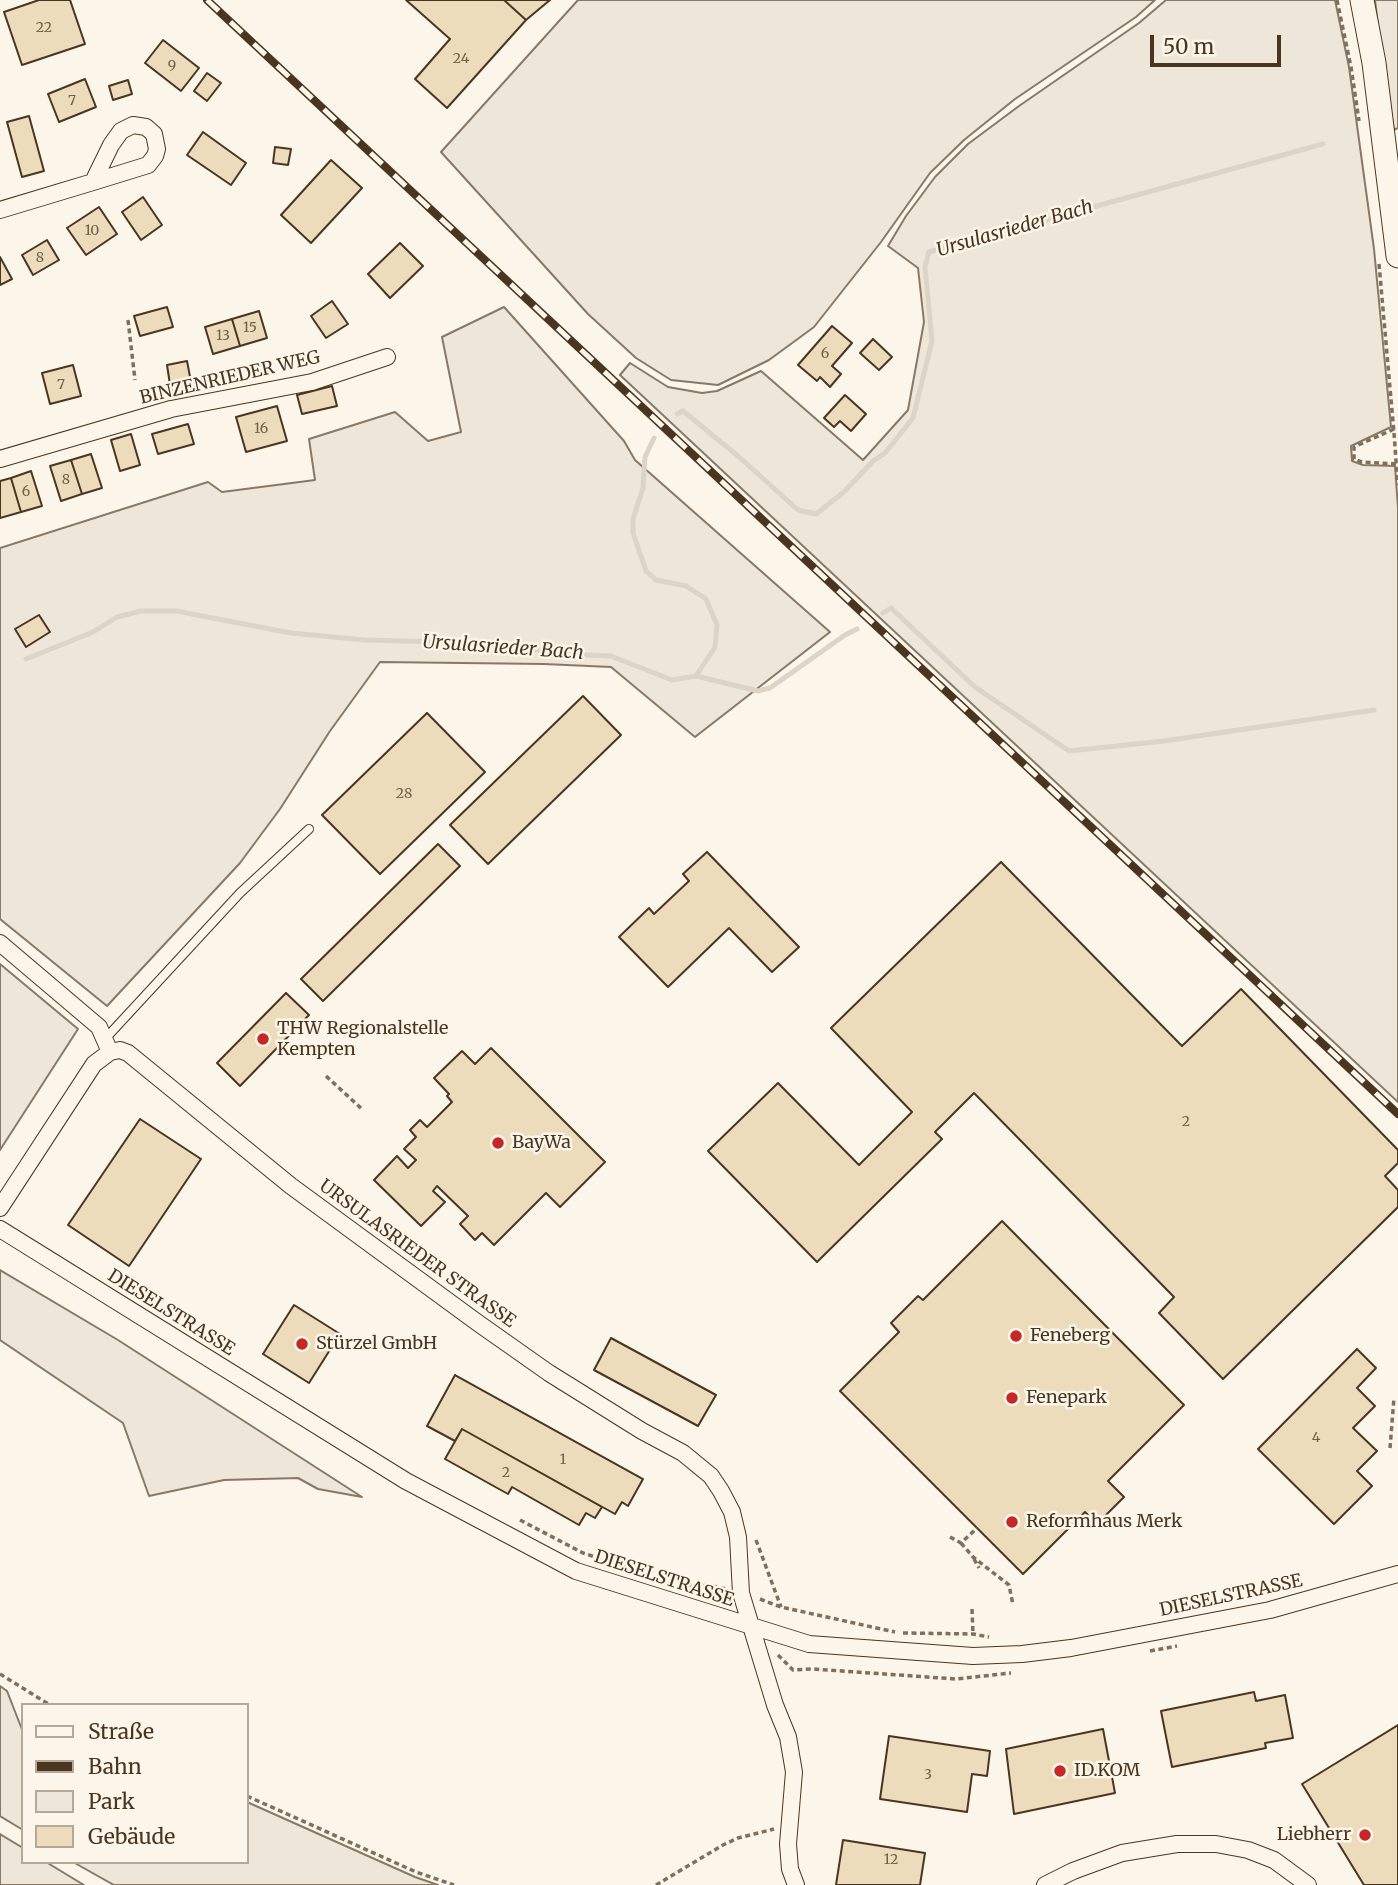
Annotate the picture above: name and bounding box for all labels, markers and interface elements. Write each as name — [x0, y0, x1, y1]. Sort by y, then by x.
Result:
house number: 22 — [36, 20, 52, 36]
scale bar — [1153, 21, 1284, 65]
text: 50 m — [1163, 33, 1214, 60]
house number: 24 — [453, 51, 469, 67]
house number: 9 — [168, 58, 176, 74]
house number: 7 — [68, 93, 76, 109]
water label: Ursulasrieder Bach — [934, 196, 1096, 262]
house number: 10 — [85, 223, 99, 239]
house number: 8 — [36, 250, 44, 266]
house number: 15 — [243, 320, 257, 336]
house number: 13 — [216, 328, 230, 344]
house number: 6 — [821, 346, 829, 362]
street label: BINZENRIEDER WEG — [138, 347, 322, 409]
house number: 7 — [57, 377, 65, 393]
house number: 16 — [254, 421, 268, 437]
house number: 8 — [62, 472, 70, 488]
house number: 6 — [22, 484, 30, 500]
water label: Ursulasrieder Bach — [422, 631, 584, 665]
house number: 28 — [396, 786, 412, 802]
place label: THW Regionalstelle Kempten — [277, 1018, 448, 1060]
marker: THW Regionalstelle Kempten — [255, 1031, 271, 1047]
house number: 2 — [1182, 1114, 1190, 1130]
place label: BayWa — [512, 1132, 571, 1154]
marker: BayWa — [490, 1135, 506, 1151]
street label: URSULASRIEDER STRASSE — [315, 1175, 519, 1333]
street label: DIESELSTRASSE — [104, 1265, 238, 1361]
place label: Feneberg — [1030, 1325, 1110, 1347]
marker: Feneberg — [1008, 1328, 1024, 1344]
place label: Stürzel GmbH — [316, 1333, 437, 1355]
marker: Stürzel GmbH — [294, 1336, 310, 1352]
place label: Fenepark — [1026, 1387, 1107, 1409]
marker: Fenepark — [1004, 1390, 1020, 1406]
house number: 4 — [1312, 1430, 1320, 1446]
house number: 1 — [560, 1452, 566, 1468]
house number: 2 — [502, 1465, 510, 1481]
place label: Reformhaus Merk — [1026, 1511, 1182, 1533]
marker: Reformhaus Merk — [1004, 1514, 1020, 1530]
street label: DIESELSTRASSE — [591, 1546, 737, 1612]
street label: DIESELSTRASSE — [1158, 1570, 1304, 1622]
legend — [21, 1703, 248, 1864]
text: Straße — [88, 1718, 154, 1745]
text: Bahn — [88, 1753, 142, 1780]
place label: ID.KOM — [1074, 1760, 1140, 1782]
marker: ID.KOM — [1052, 1763, 1068, 1779]
house number: 3 — [924, 1767, 932, 1783]
text: Park — [88, 1788, 135, 1815]
text: Gebäude — [88, 1823, 175, 1850]
place label: Liebherr — [1277, 1824, 1351, 1846]
marker: Liebherr — [1357, 1827, 1373, 1843]
house number: 12 — [884, 1852, 898, 1868]

